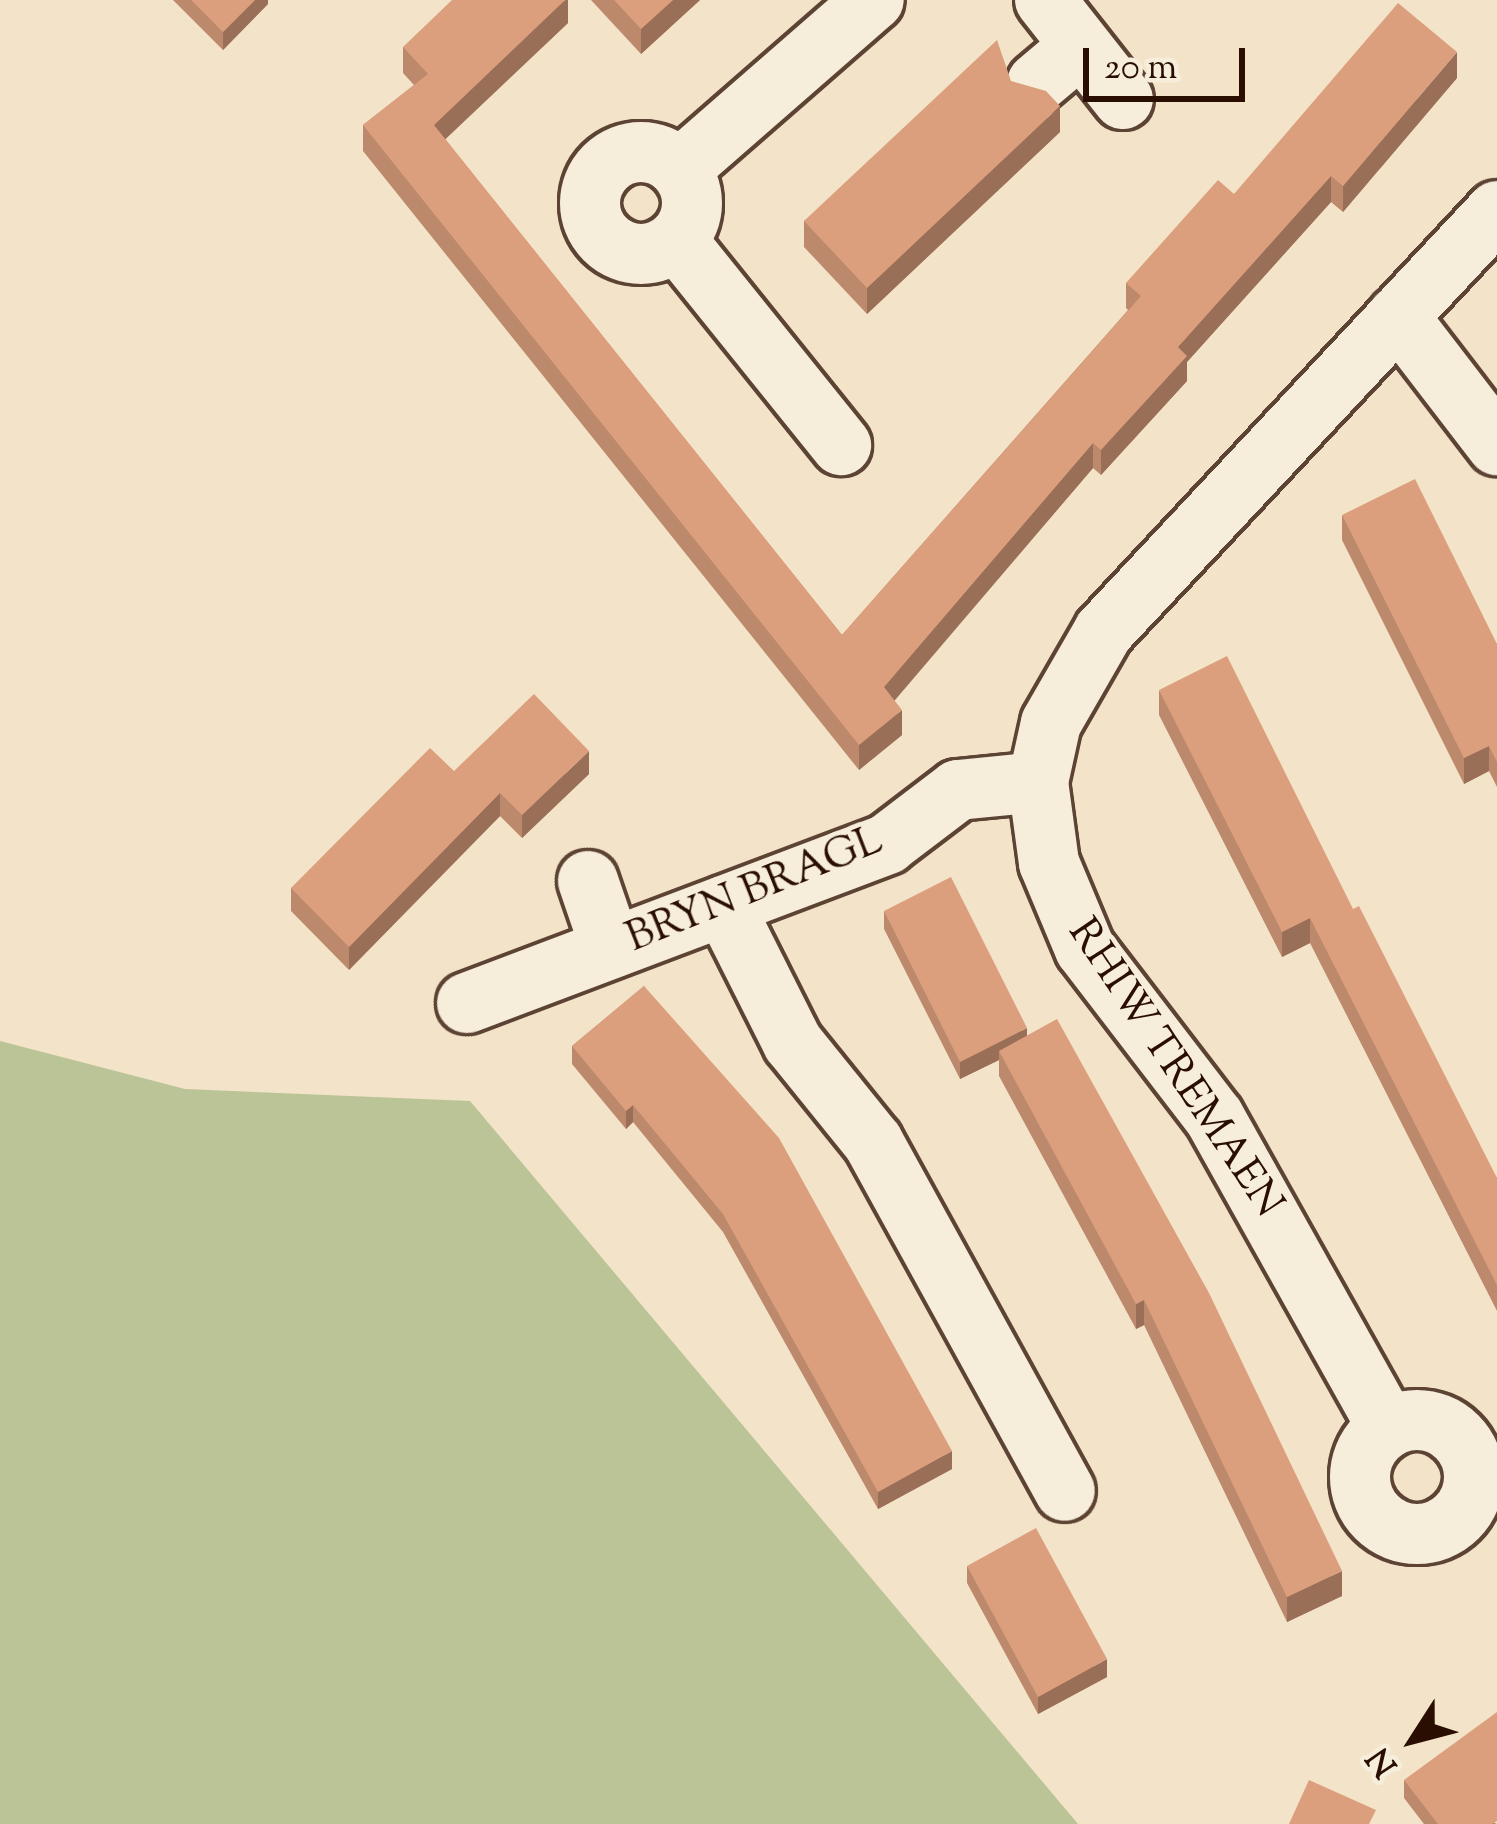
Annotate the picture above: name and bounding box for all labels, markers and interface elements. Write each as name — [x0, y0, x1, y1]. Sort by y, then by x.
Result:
scale bar — [1089, 24, 1251, 98]
text: 20 m — [1104, 43, 1177, 95]
street label: BRYN BRAGL — [620, 817, 890, 965]
street label: RHIW TREMAEN — [1055, 910, 1293, 1228]
north arrow — [1353, 1680, 1473, 1800]
text: N — [1357, 1736, 1411, 1786]

